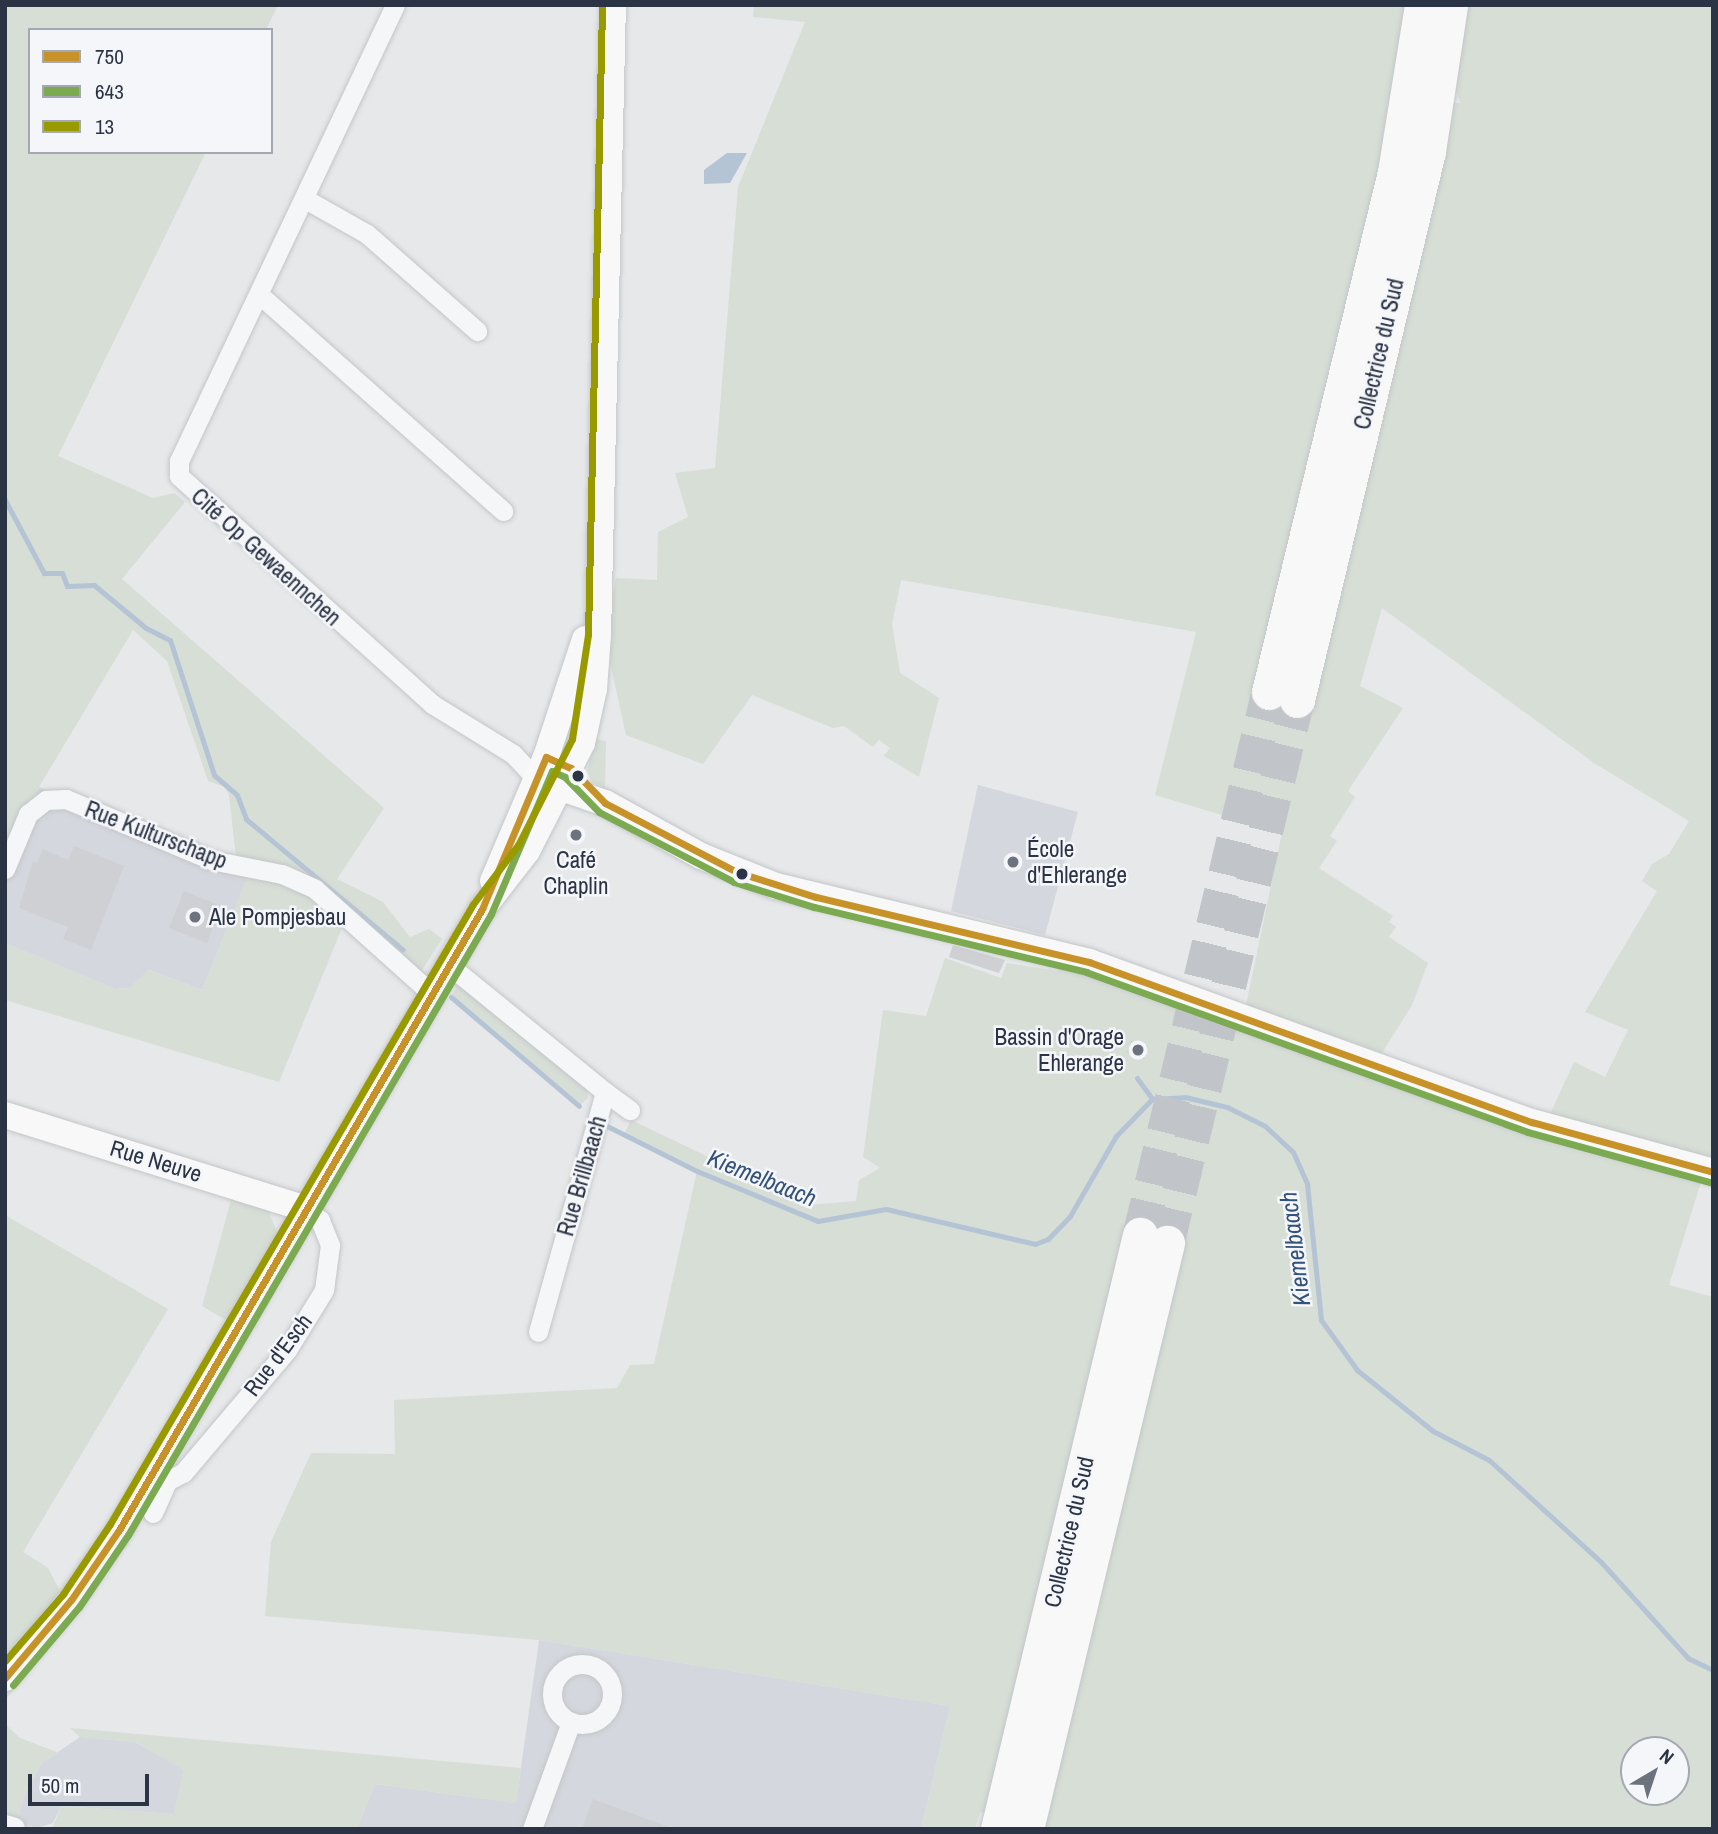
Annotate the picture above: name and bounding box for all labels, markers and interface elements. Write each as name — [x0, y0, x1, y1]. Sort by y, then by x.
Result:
legend — [28, 28, 273, 154]
text: 750 — [95, 42, 124, 71]
text: 643 — [95, 77, 124, 106]
text: 13 — [95, 112, 114, 141]
street label: Collectrice du Sud — [1348, 276, 1410, 432]
street label: Cité Op Gewaennchen — [185, 483, 347, 631]
unlabelled marker — [571, 769, 585, 783]
street label: Rue Kulturschapp — [81, 795, 231, 875]
marker: Café Chaplin — [568, 827, 584, 843]
place label: École d'Ehlerange — [1027, 835, 1127, 889]
place label: Café Chaplin — [544, 846, 608, 900]
marker: École d'Ehlerange — [1005, 854, 1021, 870]
unlabelled marker — [735, 867, 749, 881]
place label: Ale Pompjesbau — [209, 903, 346, 931]
marker: Ale Pompjesbau — [187, 909, 203, 925]
place label: Bassin d'Orage Ehlerange — [995, 1023, 1124, 1077]
marker: Bassin d'Orage Ehlerange — [1130, 1042, 1146, 1058]
street label: Rue Brillbaach — [552, 1113, 612, 1239]
street label: Rue Neuve — [107, 1134, 205, 1188]
water label: Kiemelbaach — [703, 1143, 821, 1213]
water label: Kiemelbaach — [1274, 1190, 1316, 1308]
street label: Rue d'Esch — [238, 1308, 318, 1402]
street label: Collectrice du Sud — [1038, 1454, 1100, 1610]
north arrow — [1620, 1736, 1690, 1806]
text: N — [1654, 1743, 1680, 1770]
scale bar — [32, 1760, 152, 1804]
text: 50 m — [41, 1771, 79, 1800]

